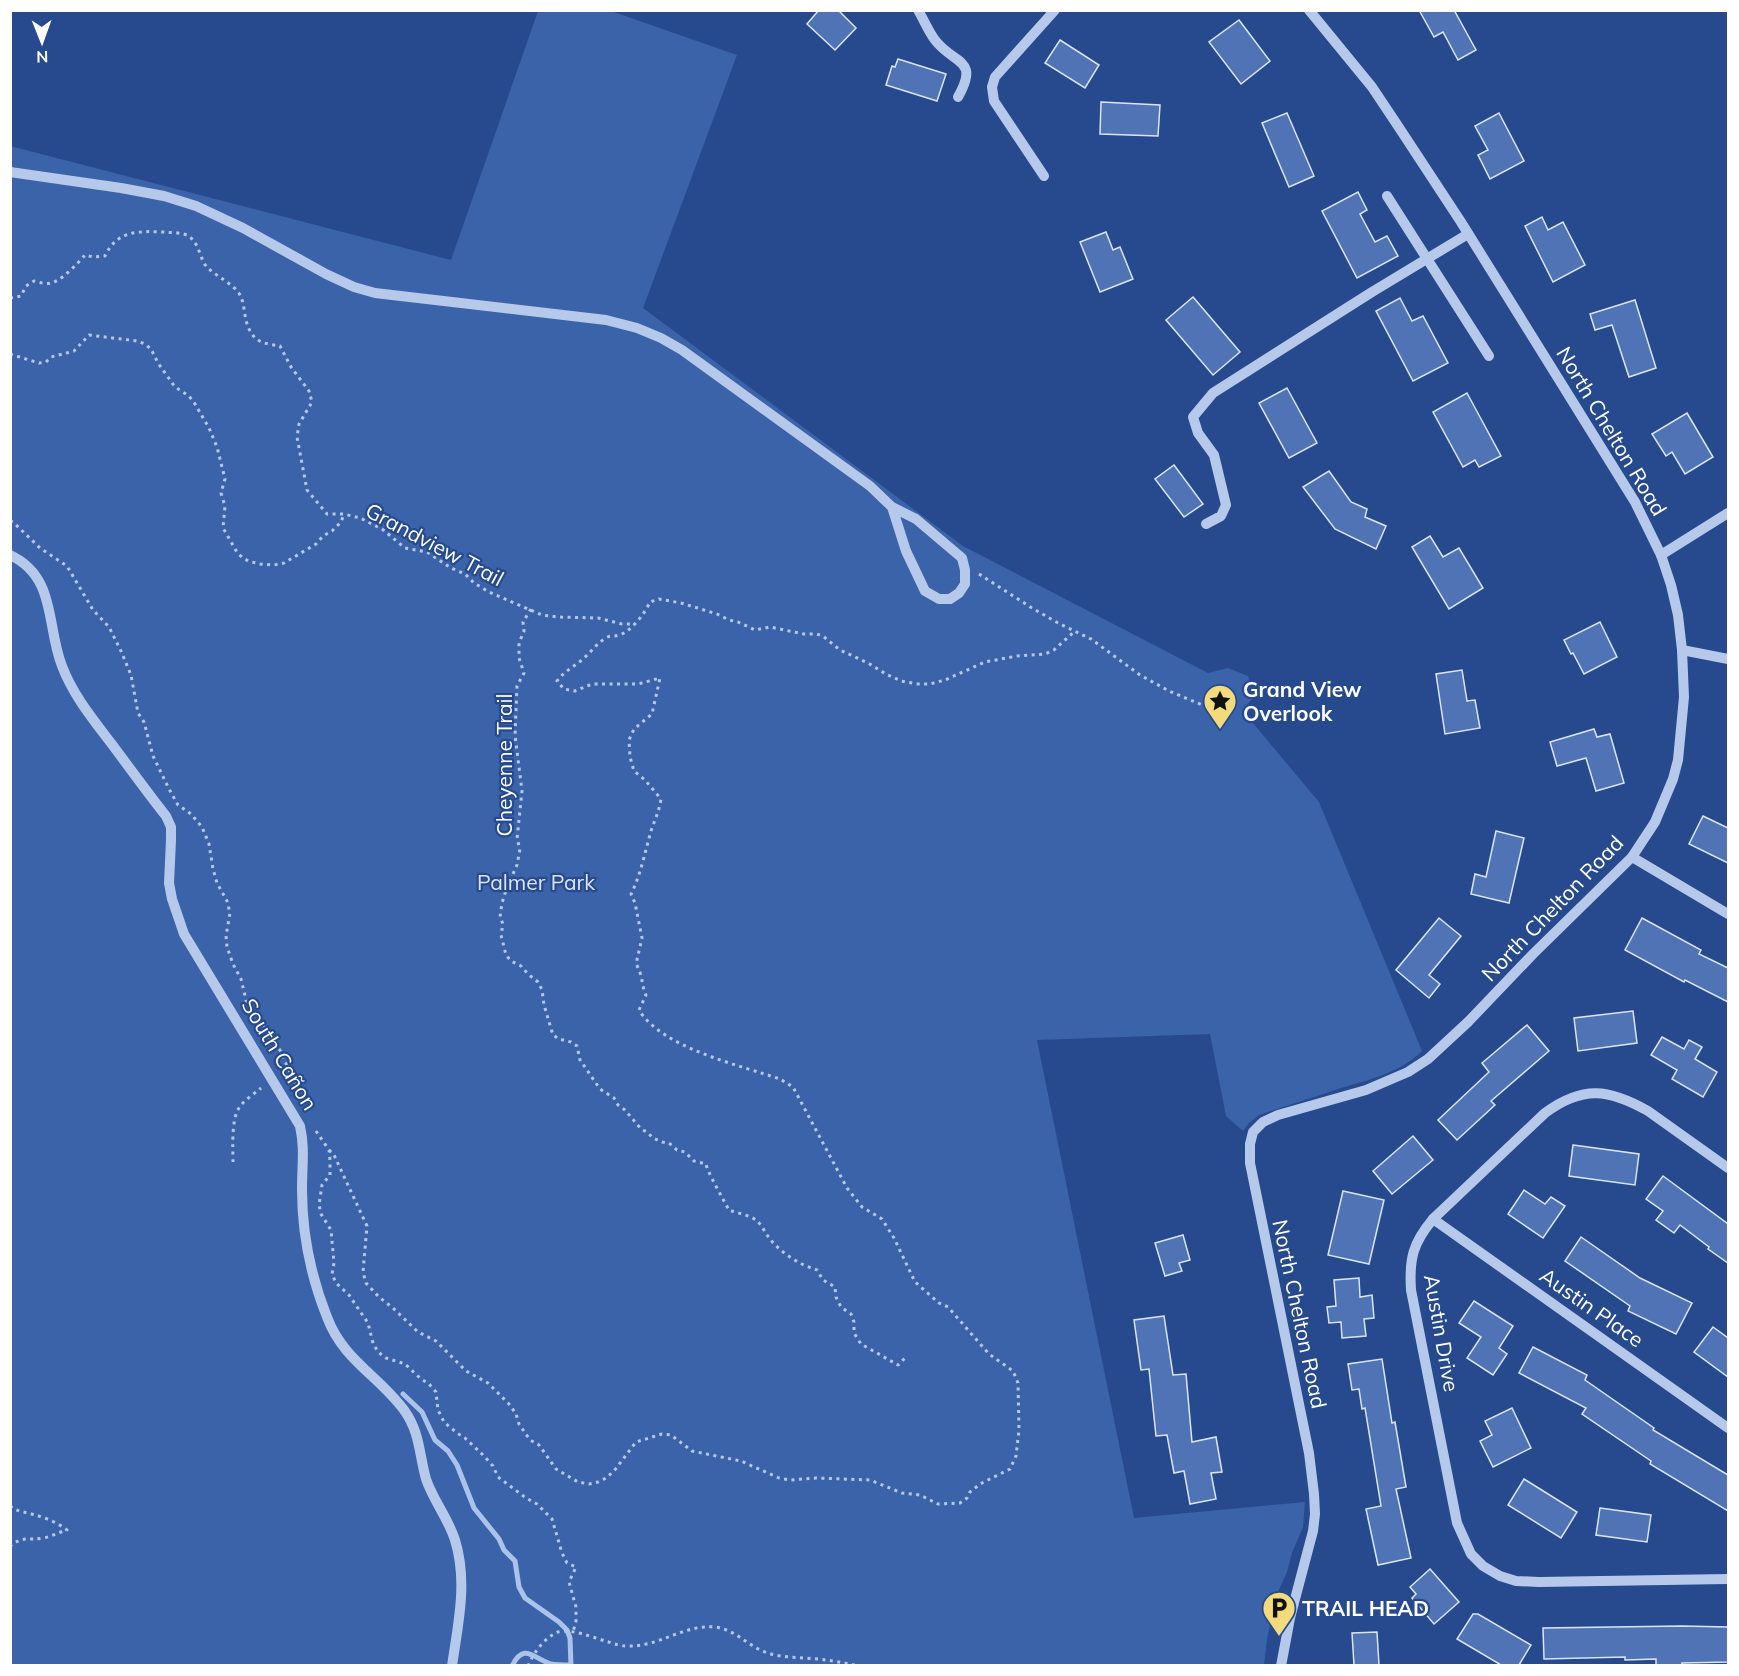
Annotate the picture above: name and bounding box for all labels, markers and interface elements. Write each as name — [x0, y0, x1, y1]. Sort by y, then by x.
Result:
north arrow — [12, 12, 72, 72]
text: N — [36, 47, 48, 67]
street label: North Chelton Road — [1551, 342, 1673, 520]
street label: Grandview Trail — [361, 497, 509, 591]
place label: Grand View Overlook — [1243, 676, 1362, 726]
place icon: Grand View Overlook — [1202, 683, 1238, 730]
street label: Cheyenne Trail — [491, 693, 517, 837]
street label: North Chelton Road — [1476, 830, 1628, 986]
park label: Palmer Park — [477, 869, 595, 895]
street label: South Cañon — [237, 993, 323, 1115]
street label: North Chelton Road — [1267, 1217, 1333, 1411]
street label: Austin Place — [1535, 1262, 1649, 1352]
street label: Austin Drive — [1419, 1272, 1465, 1394]
parking icon: TRAIL HEAD — [1261, 1590, 1297, 1637]
place label: TRAIL HEAD — [1302, 1595, 1429, 1621]

